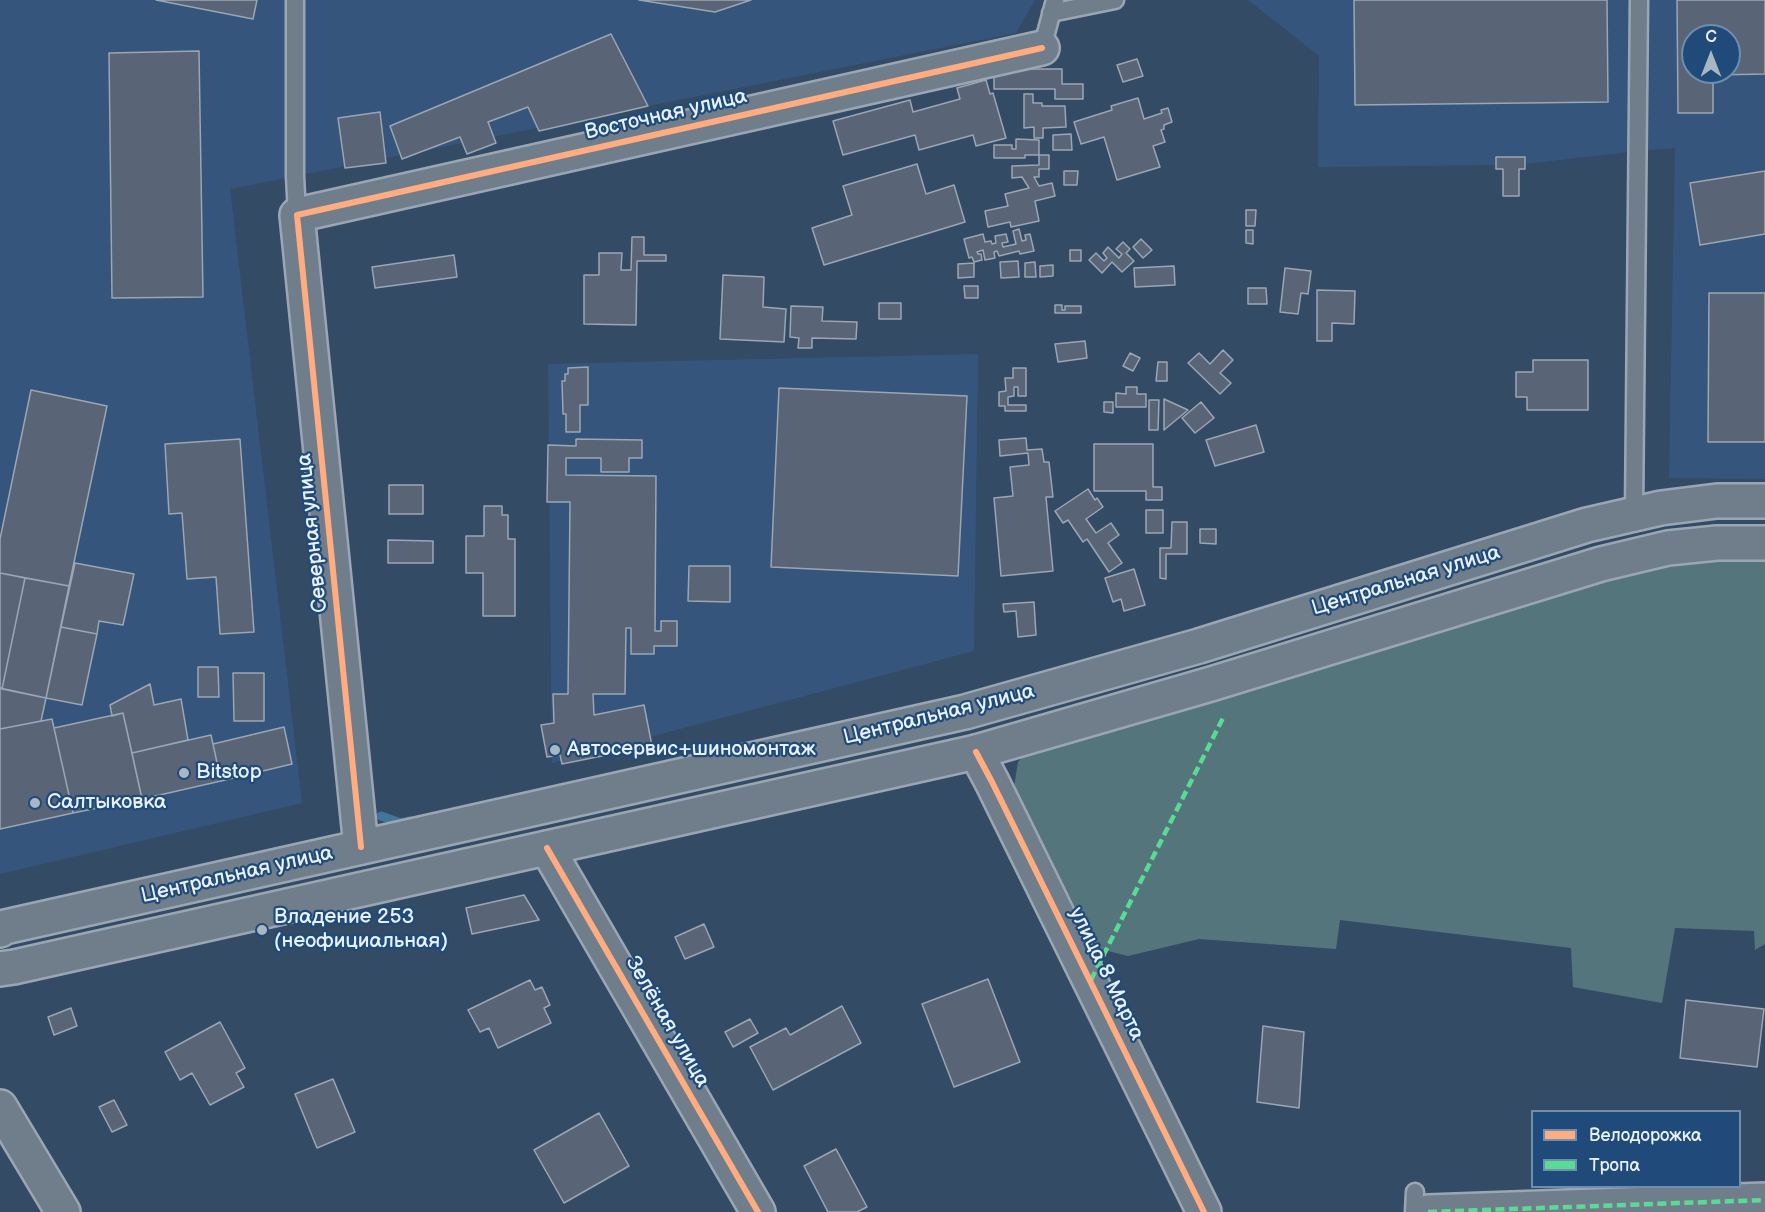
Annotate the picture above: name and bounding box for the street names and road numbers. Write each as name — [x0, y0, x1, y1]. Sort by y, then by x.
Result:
street label: Восточная улица — [583, 84, 749, 146]
street label: Северная улица — [292, 452, 334, 614]
street label: Центральная улица — [1309, 540, 1503, 622]
street label: Центральная улица — [841, 679, 1037, 751]
street label: Центральная улица — [139, 841, 335, 909]
street label: улица 8 Марта — [1063, 903, 1149, 1045]
street label: Зелёная улица — [619, 952, 715, 1092]

